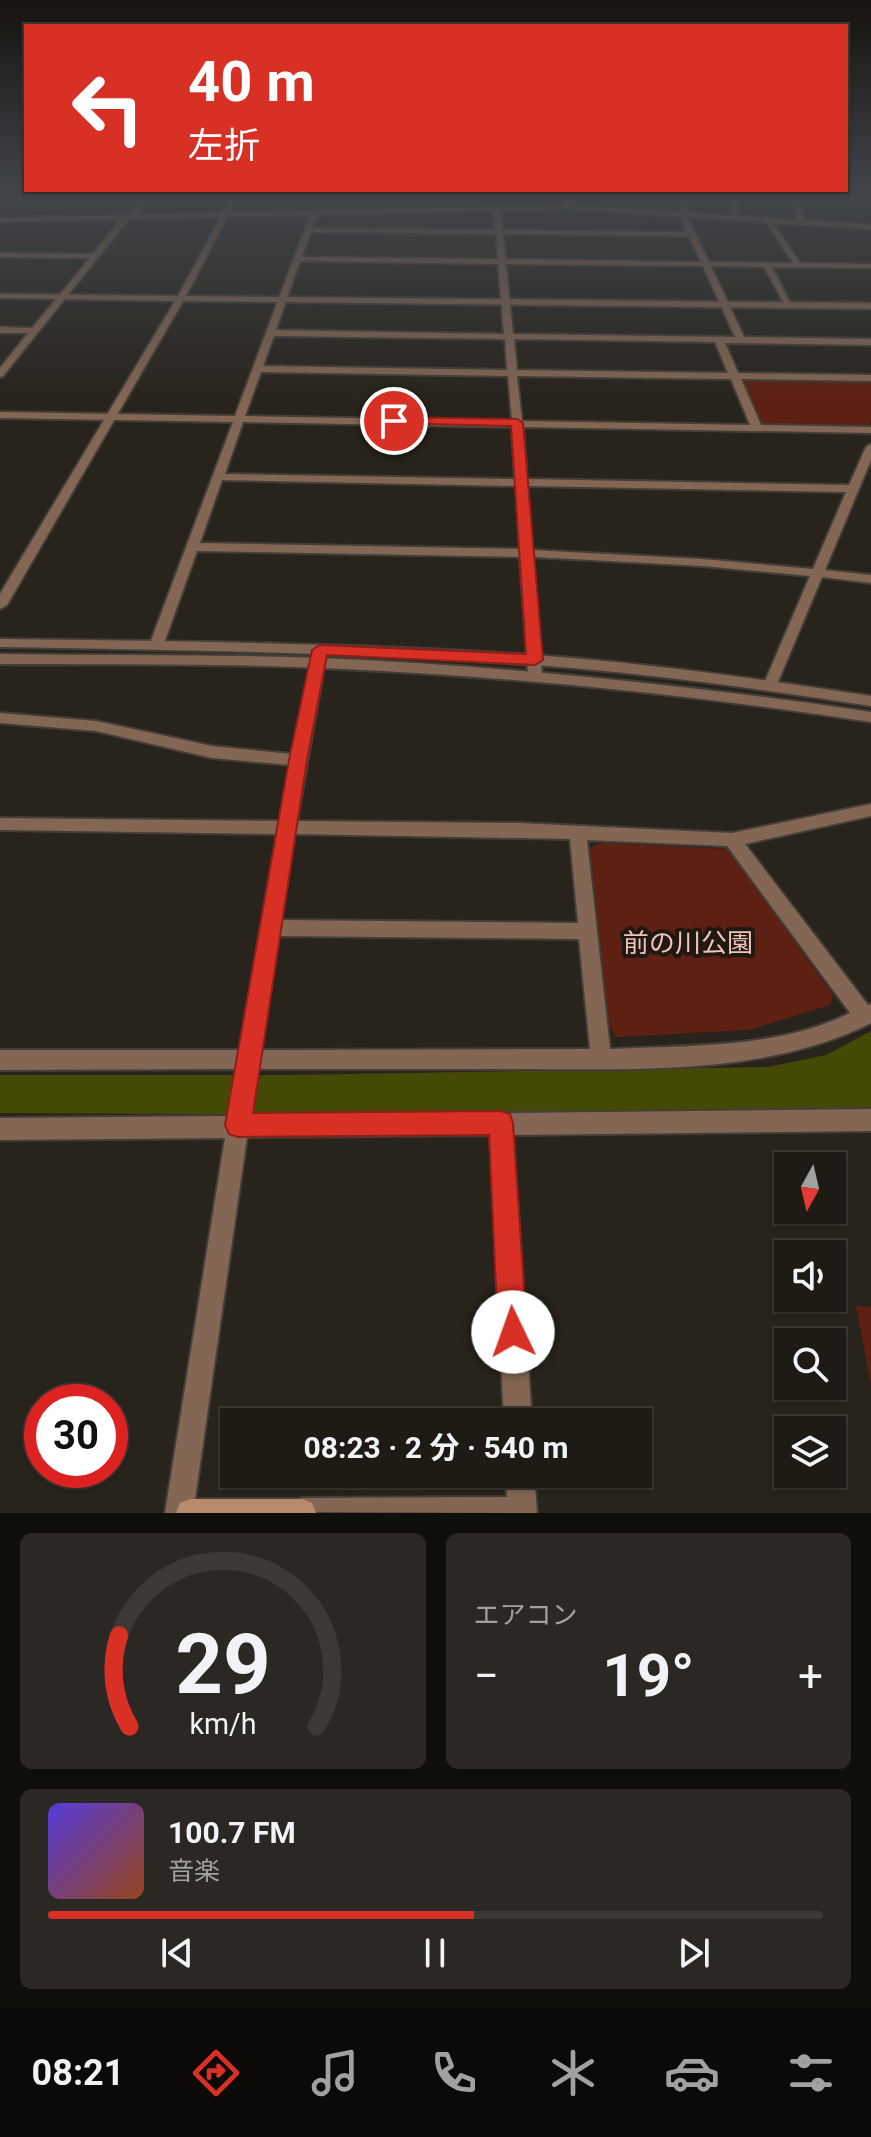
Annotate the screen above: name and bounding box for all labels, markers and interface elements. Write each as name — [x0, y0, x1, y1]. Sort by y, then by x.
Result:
text: 40 m — [188, 49, 315, 115]
icon: left — [56, 56, 160, 160]
text: 左折 — [188, 125, 260, 167]
pin — [360, 387, 428, 455]
icon: arrive — [372, 399, 416, 443]
park label: 前の川公園 — [623, 928, 753, 958]
north arrow — [774, 1152, 846, 1224]
map controls — [774, 1152, 846, 1488]
button: sound — [774, 1240, 846, 1312]
position arrow — [471, 1290, 555, 1374]
button: search — [774, 1328, 846, 1400]
speed limit sign: 30 — [24, 1384, 128, 1488]
button: layers — [774, 1416, 846, 1488]
text: 08:23 · 2 分 · 540 m — [304, 1430, 568, 1465]
text: エアコン — [474, 1600, 578, 1630]
text: 29 — [175, 1616, 270, 1713]
text: 19° — [602, 1640, 694, 1711]
text: − — [474, 1650, 499, 1702]
text: + — [798, 1650, 823, 1702]
text: km/h — [189, 1707, 256, 1741]
text: 100.7 FM — [168, 1815, 296, 1850]
text: 音楽 — [168, 1856, 220, 1886]
icon: previous — [155, 1931, 199, 1975]
icon: pause — [413, 1931, 457, 1975]
icon: next — [672, 1931, 716, 1975]
icon: directions — [188, 2045, 244, 2101]
icon: music — [307, 2045, 363, 2101]
icon: phone — [426, 2045, 482, 2101]
icon: climate — [545, 2045, 601, 2101]
icon: car — [664, 2045, 720, 2101]
icon: filters — [783, 2045, 839, 2101]
text: 08:21 — [32, 2052, 124, 2094]

